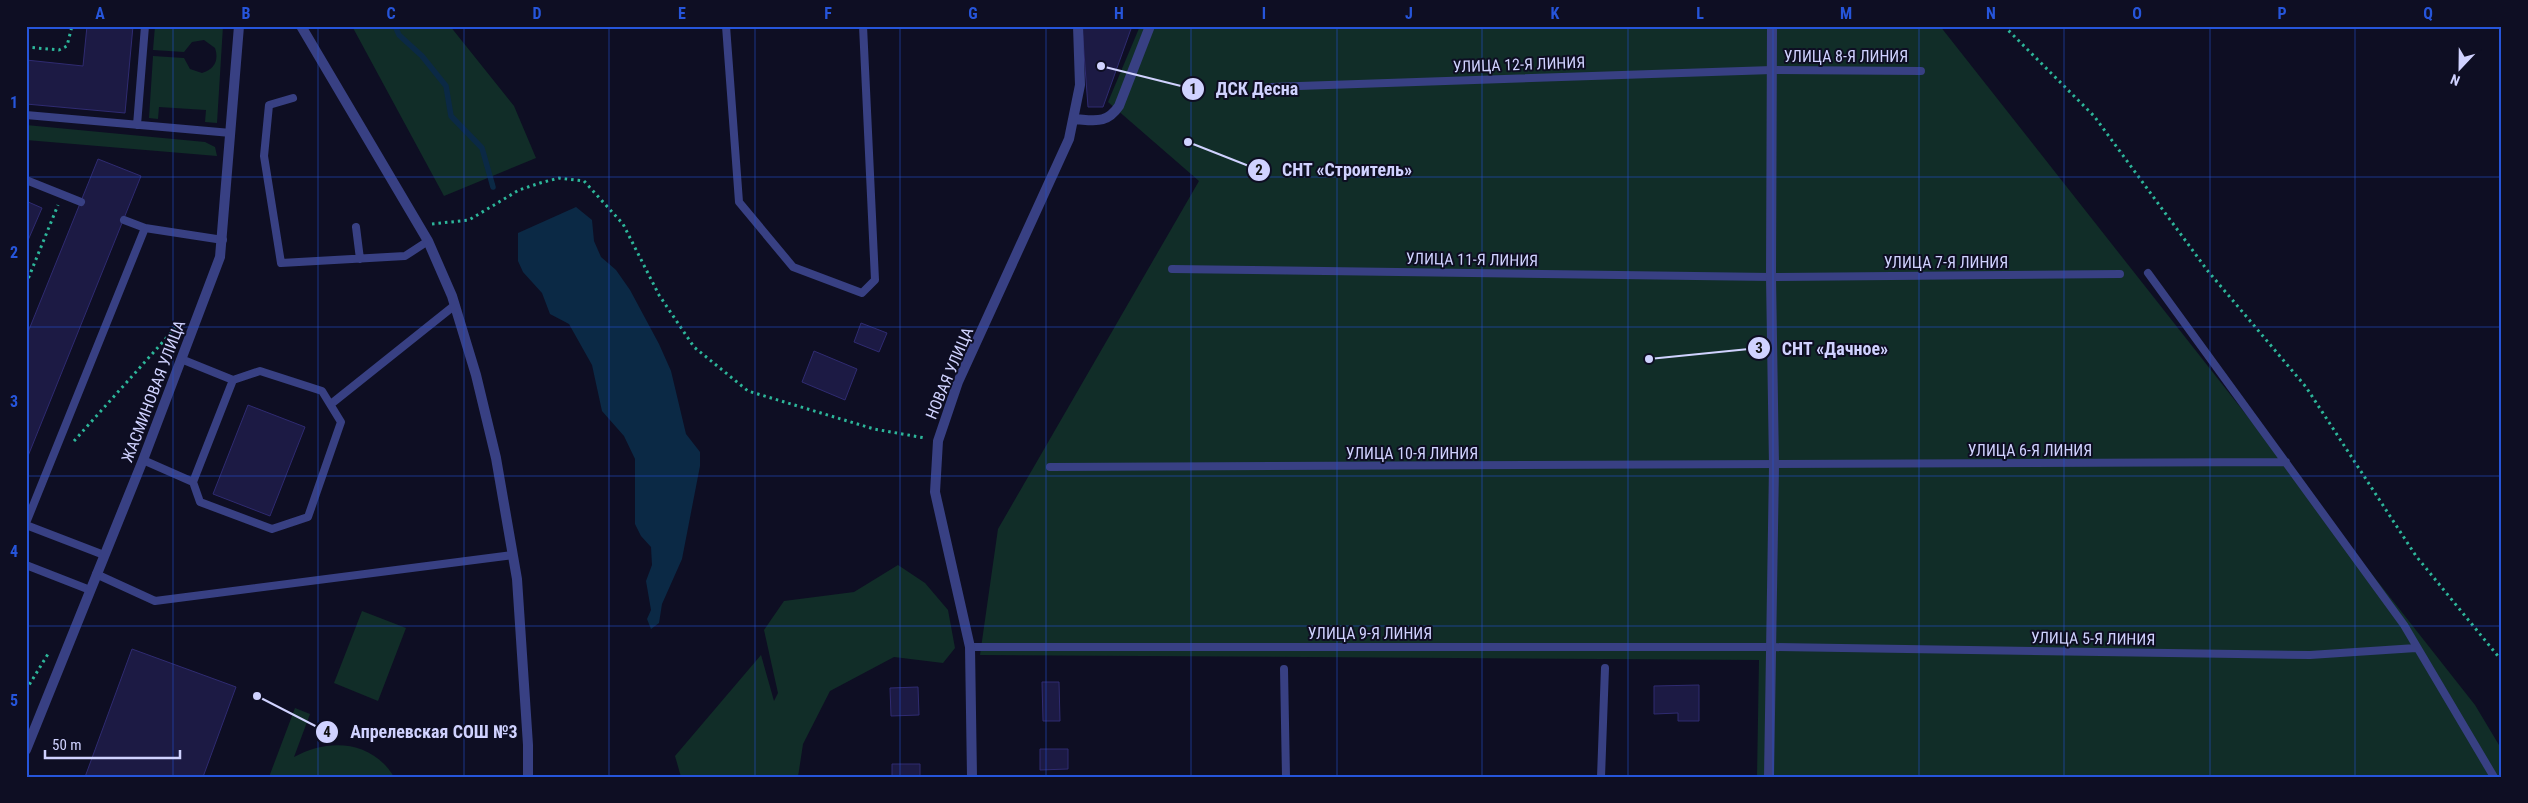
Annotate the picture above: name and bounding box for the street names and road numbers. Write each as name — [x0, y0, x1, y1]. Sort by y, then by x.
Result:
street label: УЛИЦА 8-Я ЛИНИЯ — [1784, 47, 1908, 66]
street label: УЛИЦА 12-Я ЛИНИЯ — [1453, 53, 1586, 76]
street label: УЛИЦА 11-Я ЛИНИЯ — [1406, 249, 1538, 270]
street label: УЛИЦА 7-Я ЛИНИЯ — [1884, 253, 2008, 272]
street label: ЖАСМИНОВАЯ УЛИЦА — [118, 317, 189, 465]
street label: НОВАЯ УЛИЦА — [922, 324, 977, 422]
street label: УЛИЦА 6-Я ЛИНИЯ — [1968, 441, 2092, 460]
street label: УЛИЦА 10-Я ЛИНИЯ — [1346, 444, 1478, 463]
street label: УЛИЦА 9-Я ЛИНИЯ — [1308, 624, 1432, 643]
street label: УЛИЦА 5-Я ЛИНИЯ — [2031, 628, 2155, 649]

